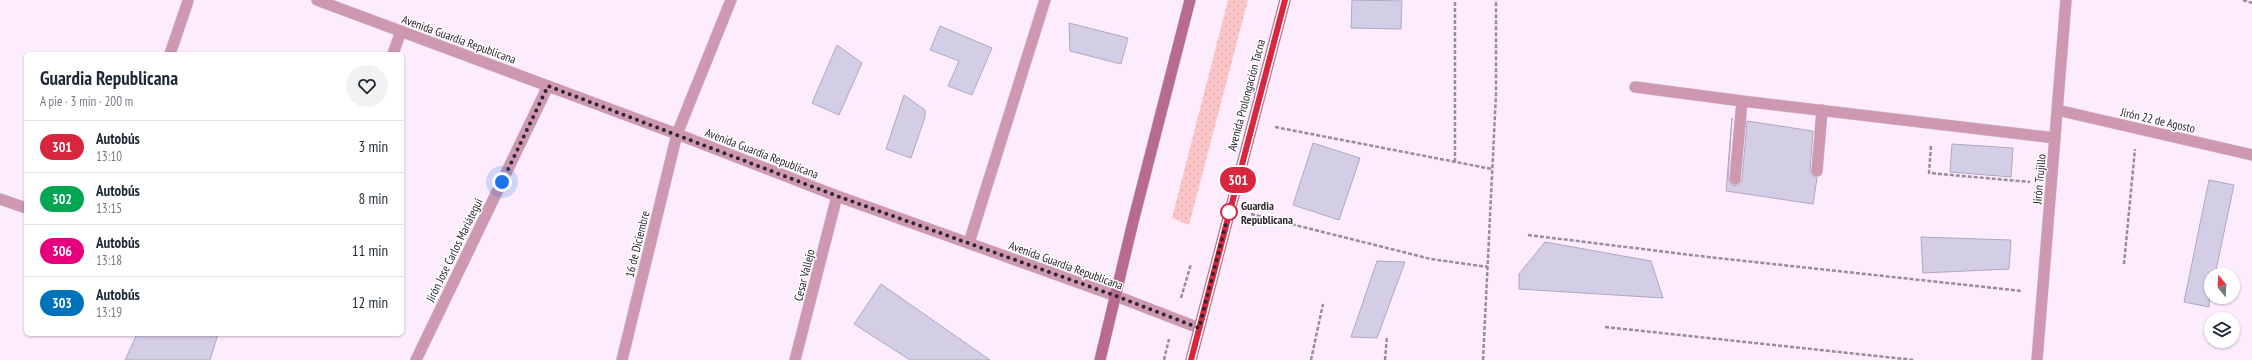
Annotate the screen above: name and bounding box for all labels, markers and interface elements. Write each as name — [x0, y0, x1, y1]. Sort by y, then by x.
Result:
street label: Avenida Guardia Republicana — [400, 11, 518, 67]
street label: Avenida Prolongación Tacna — [1224, 37, 1268, 153]
button: heart — [346, 65, 388, 107]
text: Guardia Republicana — [40, 66, 178, 90]
text: A pie · 3 min · 200 m — [40, 93, 133, 110]
street label: Jirón 22 de Agosto — [2118, 104, 2197, 136]
street label: Avenida Guardia Republicana — [703, 124, 821, 182]
text: Autobús — [96, 129, 140, 148]
text: 3 min — [358, 137, 388, 156]
text: 301 — [52, 138, 72, 156]
text: 13:10 — [96, 148, 122, 165]
street label: Jirón Trujillo — [2029, 153, 2049, 206]
line badge: 301 — [1215, 167, 1261, 193]
text: 301 — [1228, 171, 1248, 189]
your location — [492, 172, 512, 192]
text: Autobús — [96, 181, 140, 200]
text: 8 min — [358, 189, 388, 208]
text: 302 — [52, 190, 72, 208]
street label: Jirón Jose Carlos Mariátegui — [422, 196, 486, 305]
place label: Guardia Republicana — [1241, 198, 1293, 227]
text: 13:15 — [96, 200, 122, 217]
marker: Guardia Republicana — [1220, 203, 1238, 221]
street label: 16 de Diciembre — [621, 209, 653, 279]
text: Autobús — [96, 233, 140, 252]
street label: Avenida Guardia Republicana — [1007, 237, 1125, 293]
text: 11 min — [352, 241, 388, 260]
text: 306 — [52, 242, 72, 260]
street label: Cesar Vallejo — [790, 248, 818, 302]
text: 13:18 — [96, 252, 122, 269]
north arrow — [2204, 268, 2240, 304]
map controls — [2204, 268, 2240, 348]
text: Autobús — [96, 285, 140, 304]
text: 12 min — [352, 293, 388, 312]
text: 303 — [52, 294, 72, 312]
text: 13:19 — [96, 304, 122, 321]
button: layers — [2204, 312, 2240, 348]

